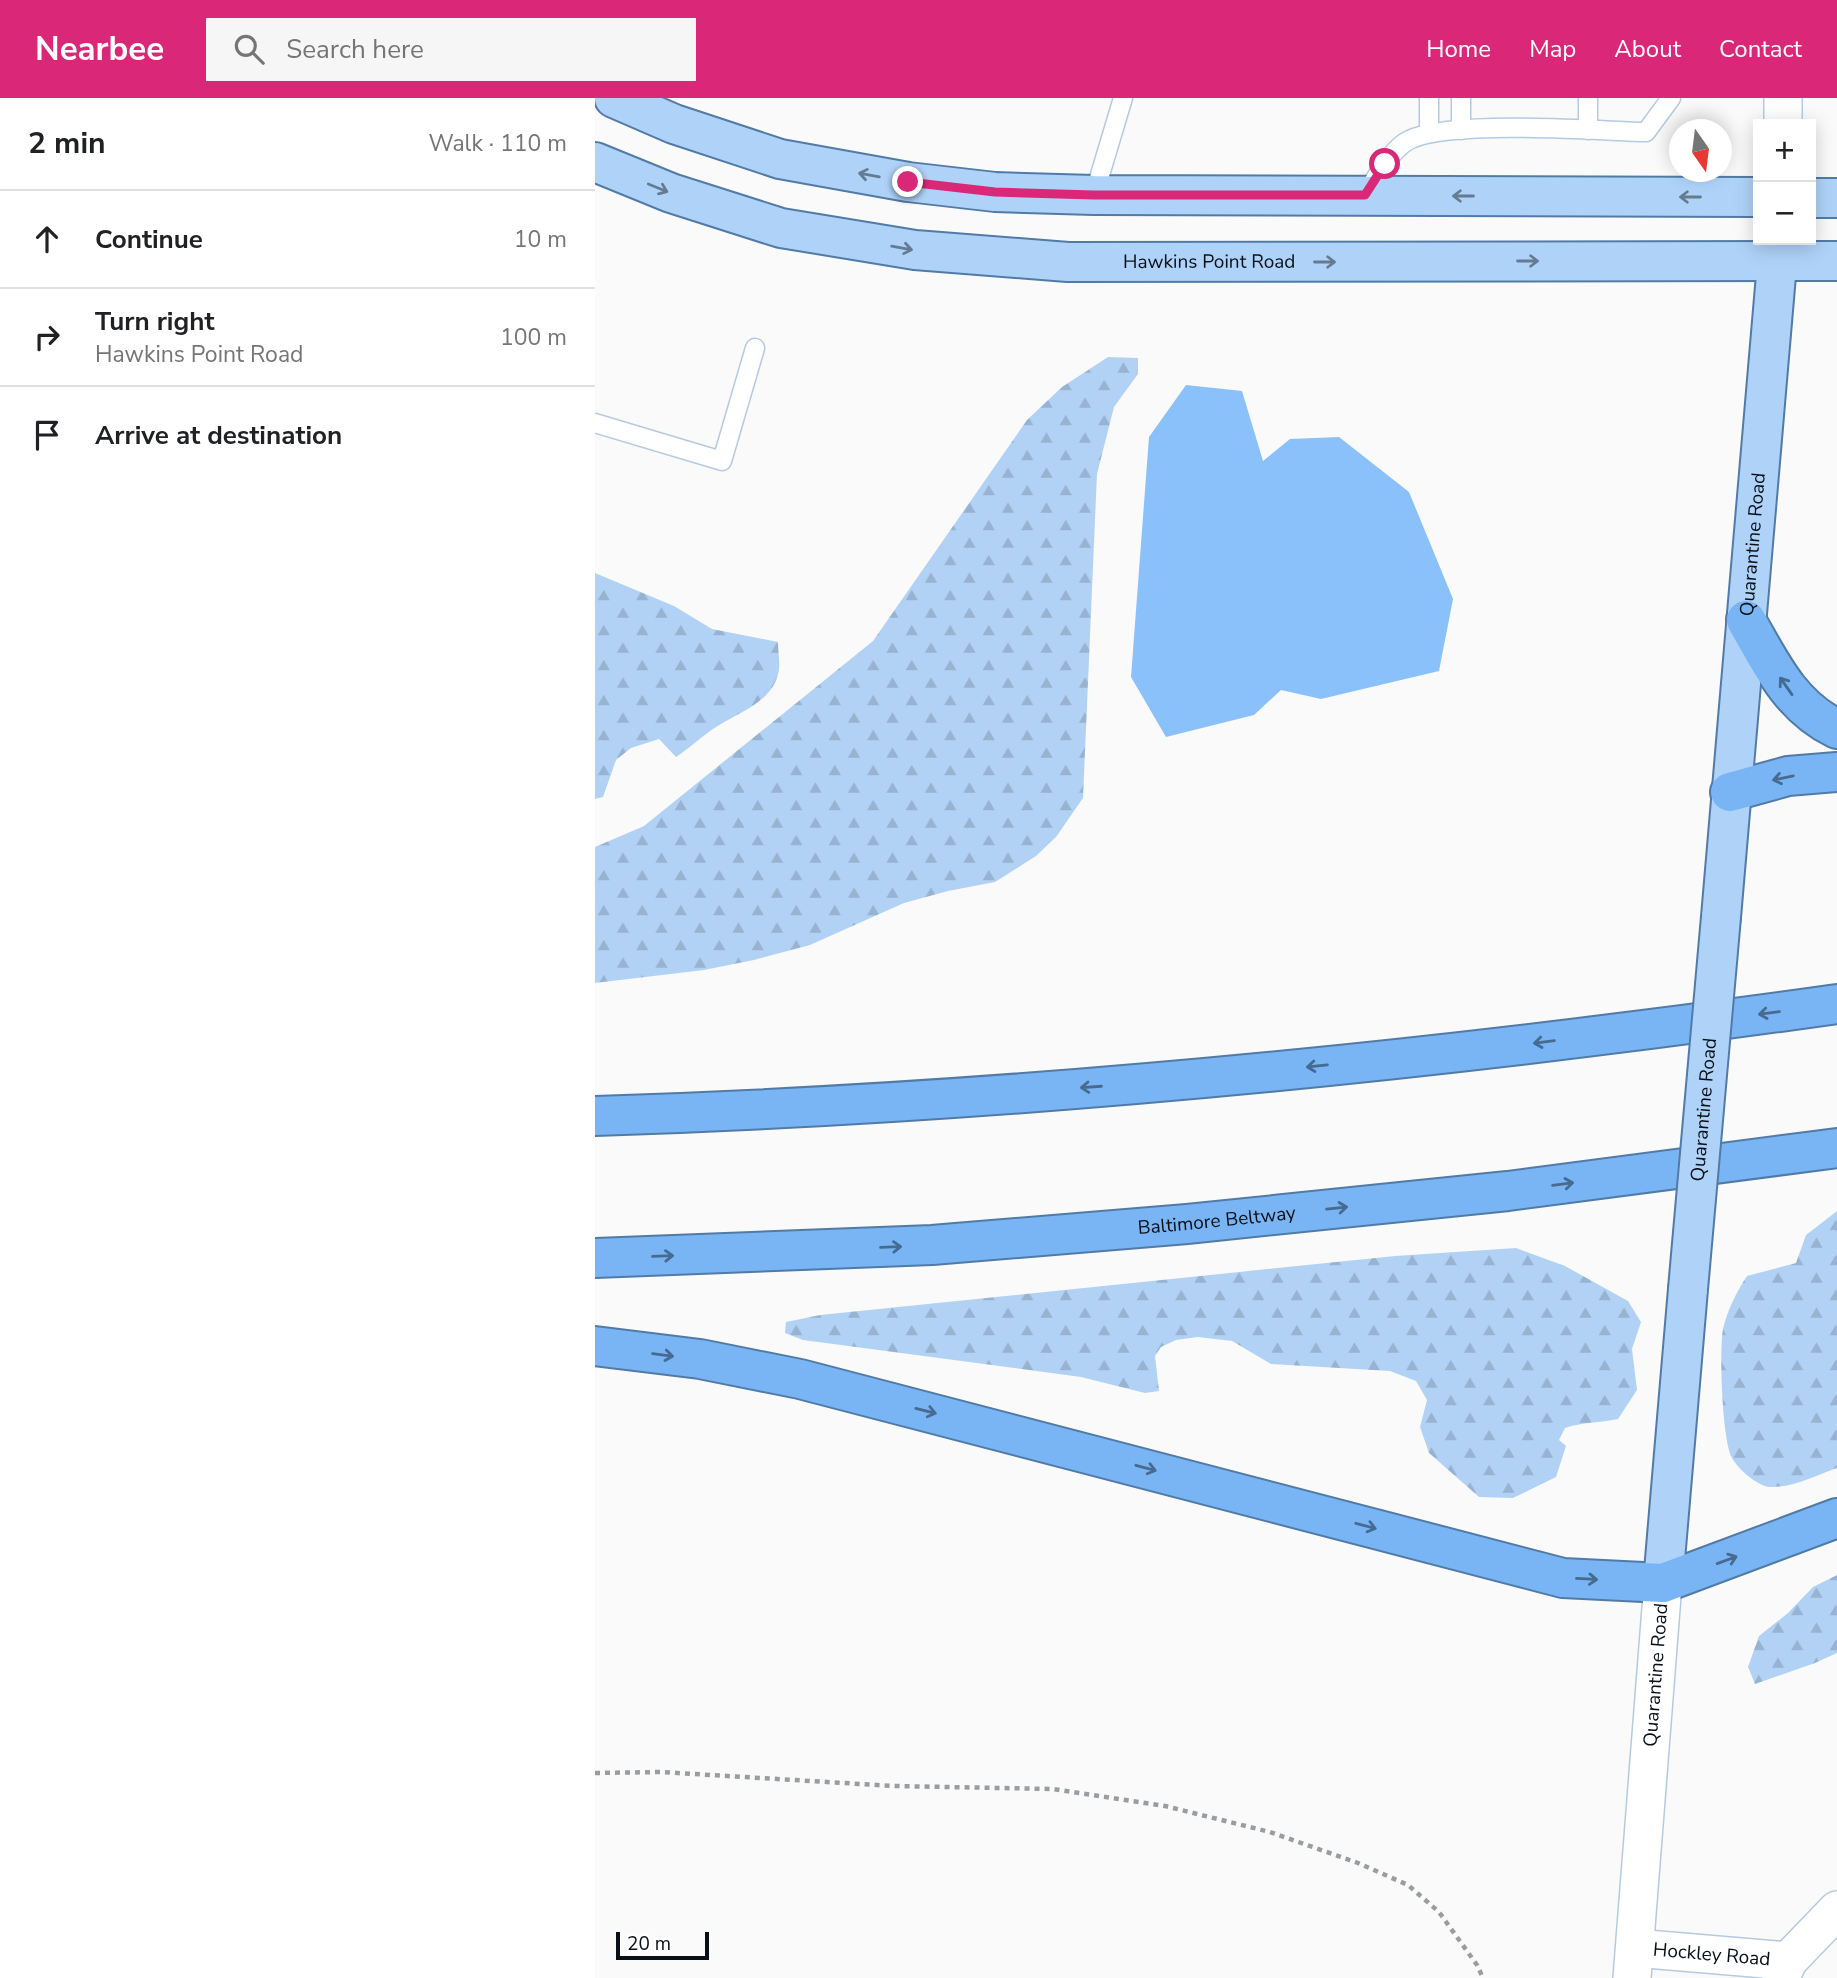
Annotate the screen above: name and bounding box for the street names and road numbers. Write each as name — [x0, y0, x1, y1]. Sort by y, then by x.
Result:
street label: Hawkins Point Road — [1123, 249, 1295, 275]
street label: Quarantine Road — [1734, 472, 1772, 617]
street label: Quarantine Road — [1685, 1037, 1723, 1183]
street label: Baltimore Beltway — [1137, 1200, 1297, 1241]
street label: Quarantine Road — [1637, 1602, 1674, 1748]
street label: Hockley Road — [1652, 1937, 1772, 1972]

